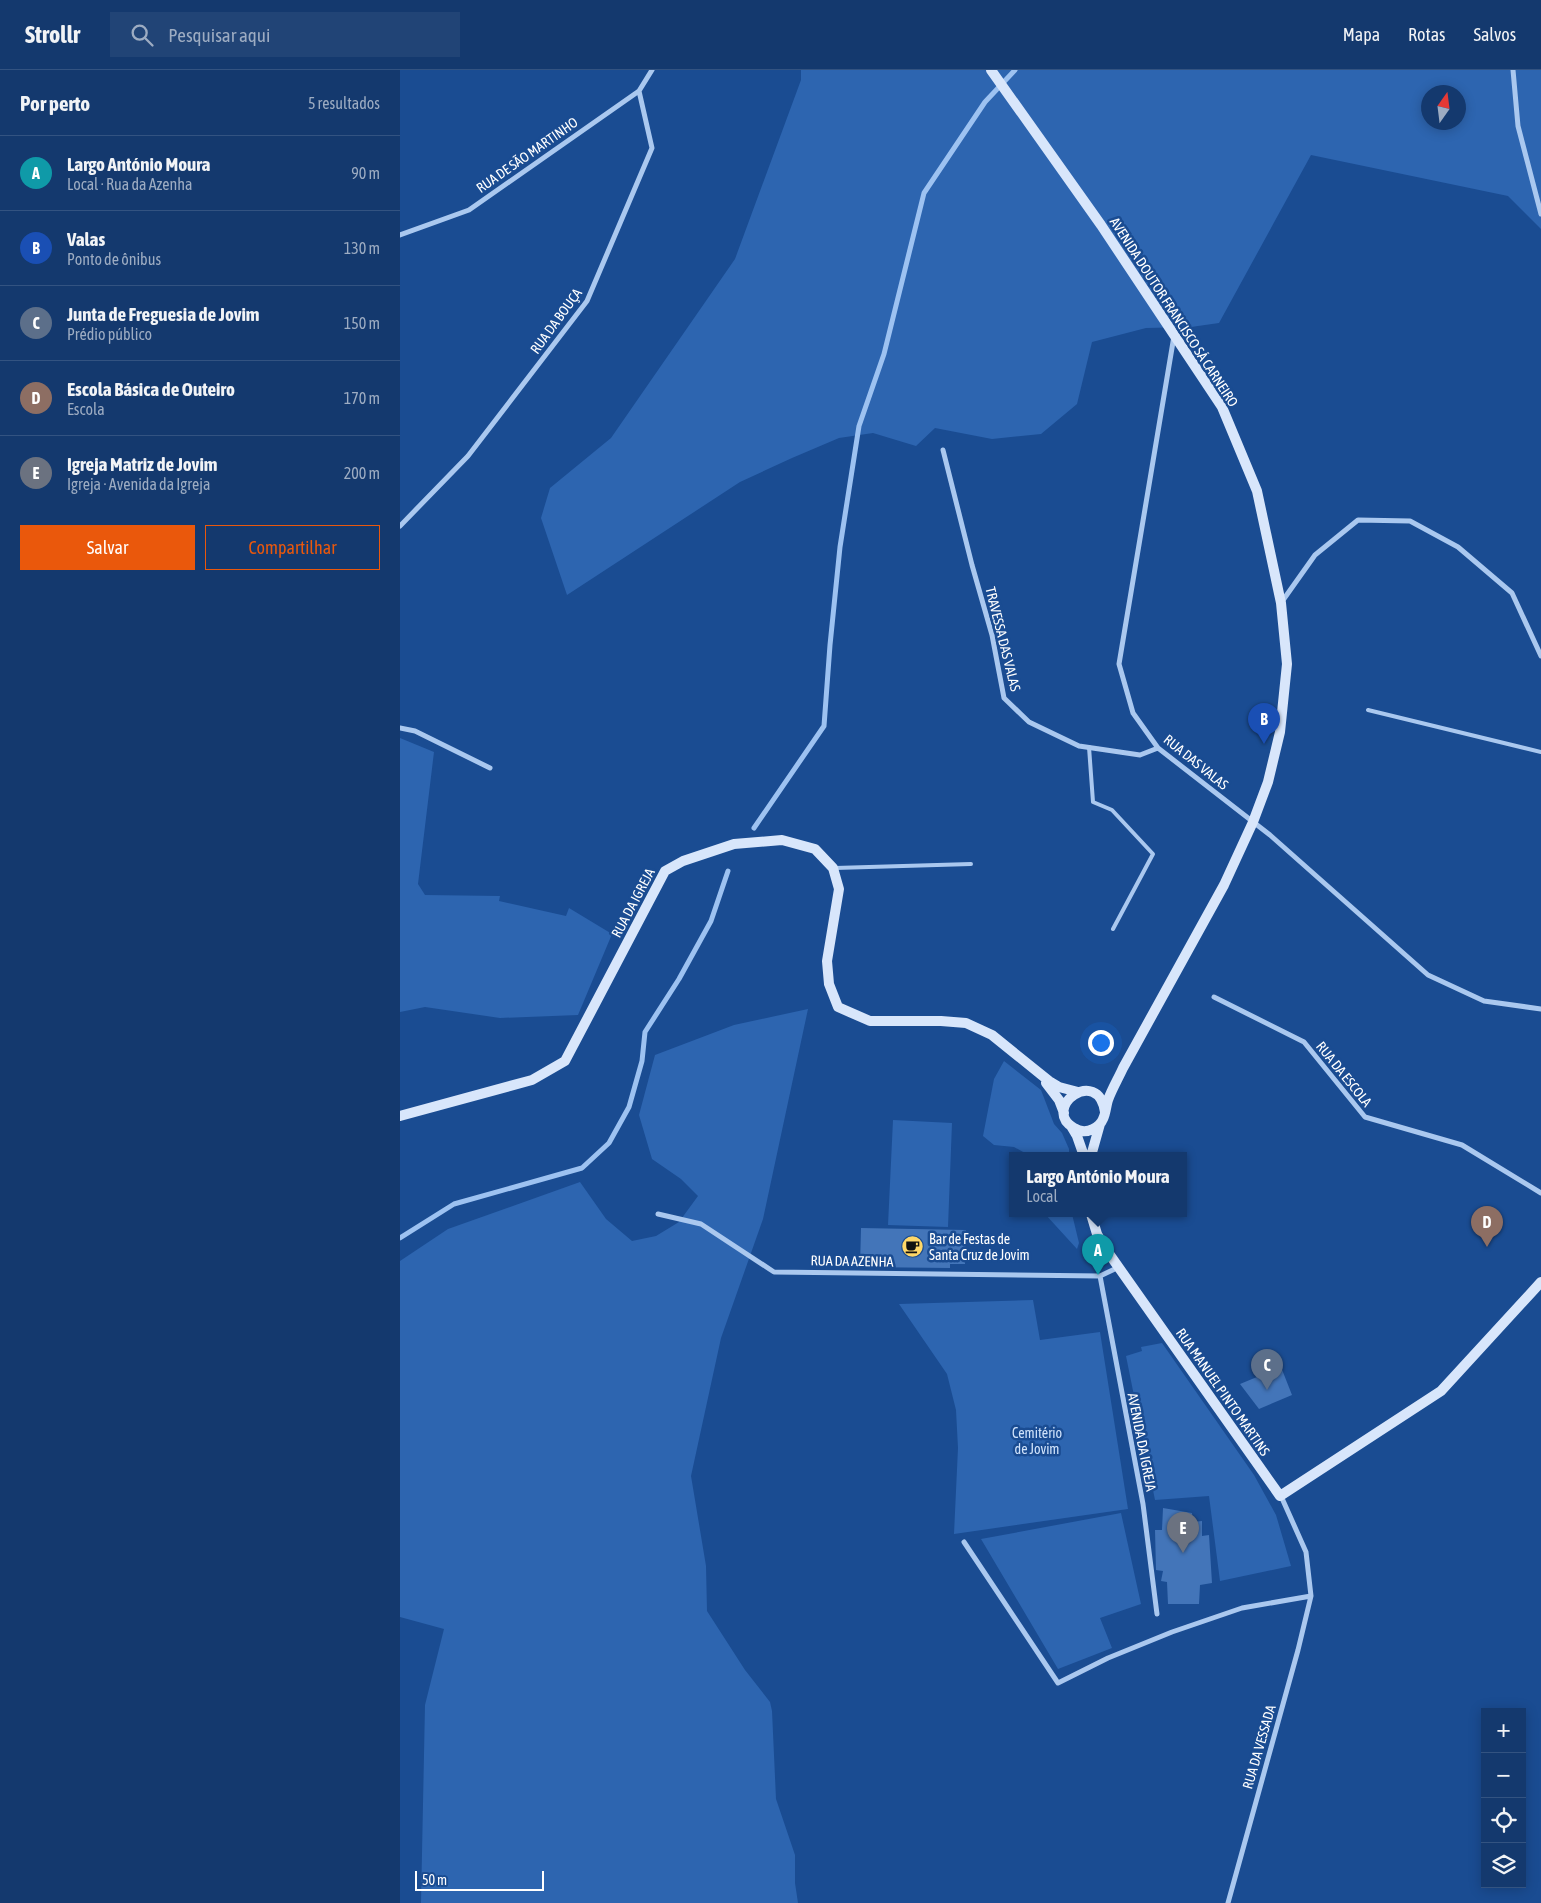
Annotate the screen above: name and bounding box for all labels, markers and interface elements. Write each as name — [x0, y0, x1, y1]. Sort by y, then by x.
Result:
search box — [110, 12, 460, 57]
text: Strollr — [25, 21, 80, 48]
icon: search — [128, 21, 156, 49]
text: Pesquisar aqui — [168, 24, 270, 46]
text: Mapa — [1343, 24, 1380, 45]
text: Rotas — [1408, 24, 1445, 45]
text: Salvos — [1473, 24, 1516, 45]
north arrow — [1421, 85, 1466, 130]
text: Por perto — [20, 91, 90, 115]
text: 5 resultados — [308, 94, 380, 112]
street label: RUA DE SÃO MARTINHO — [473, 114, 581, 196]
text: Largo António Moura — [67, 153, 210, 175]
text: A — [32, 164, 40, 182]
text: 90 m — [351, 164, 380, 182]
text: Local · Rua da Azenha — [67, 175, 192, 193]
street label: AVENIDA DOUTOR FRANCISCO SÁ CARNEIRO — [1107, 214, 1241, 410]
text: Valas — [67, 228, 105, 250]
text: B — [32, 239, 40, 257]
text: 130 m — [344, 239, 380, 257]
text: Ponto de ônibus — [67, 250, 161, 268]
street label: RUA DA BOUÇA — [527, 285, 585, 357]
text: Junta de Freguesia de Jovim — [67, 303, 260, 325]
text: C — [32, 314, 40, 332]
text: 150 m — [344, 314, 380, 332]
text: Prédio público — [67, 325, 152, 343]
text: Escola Básica de Outeiro — [67, 378, 235, 400]
text: D — [32, 389, 40, 407]
text: 170 m — [344, 389, 380, 407]
text: Escola — [67, 400, 105, 418]
text: Igreja Matriz de Jovim — [67, 453, 217, 475]
text: E — [33, 464, 39, 482]
text: 200 m — [344, 464, 380, 482]
text: Igreja · Avenida da Igreja — [67, 475, 210, 493]
button: Salvar — [20, 525, 195, 570]
button: Compartilhar — [205, 525, 380, 570]
street label: TRAVESSA DAS VALAS — [982, 585, 1024, 693]
pin: B — [1248, 703, 1280, 744]
street label: RUA DAS VALAS — [1161, 731, 1231, 793]
street label: RUA DA IGREJA — [608, 866, 658, 940]
your location — [1088, 1030, 1114, 1056]
street label: RUA DA ESCOLA — [1313, 1038, 1375, 1110]
popup — [1009, 1152, 1187, 1217]
text: Largo António Moura — [1026, 1165, 1170, 1187]
text: Local — [1026, 1187, 1058, 1205]
pin: D — [1471, 1206, 1503, 1247]
place label: Bar de Festas de Santa Cruz de Jovim — [929, 1231, 1030, 1263]
pin: A — [1082, 1234, 1114, 1275]
cafe icon: Bar de Festas de Santa Cruz de Jovim — [901, 1235, 925, 1259]
street label: RUA DA AZENHA — [810, 1252, 894, 1270]
street label: RUA MANUEL PINTO MARTINS — [1173, 1325, 1273, 1459]
pin: C — [1251, 1349, 1283, 1390]
street label: AVENIDA DA IGREJA — [1125, 1392, 1159, 1493]
park label: Cemitério de Jovim — [1012, 1425, 1062, 1457]
pin: E — [1167, 1512, 1199, 1553]
street label: RUA DA VESSADA — [1239, 1703, 1279, 1791]
map controls — [1481, 1708, 1526, 1888]
button: + — [1481, 1708, 1526, 1753]
button: − — [1481, 1753, 1526, 1798]
button: locate — [1481, 1798, 1526, 1843]
button: layers — [1481, 1843, 1526, 1888]
scale bar — [415, 1868, 544, 1891]
text: 50 m — [422, 1872, 447, 1888]

